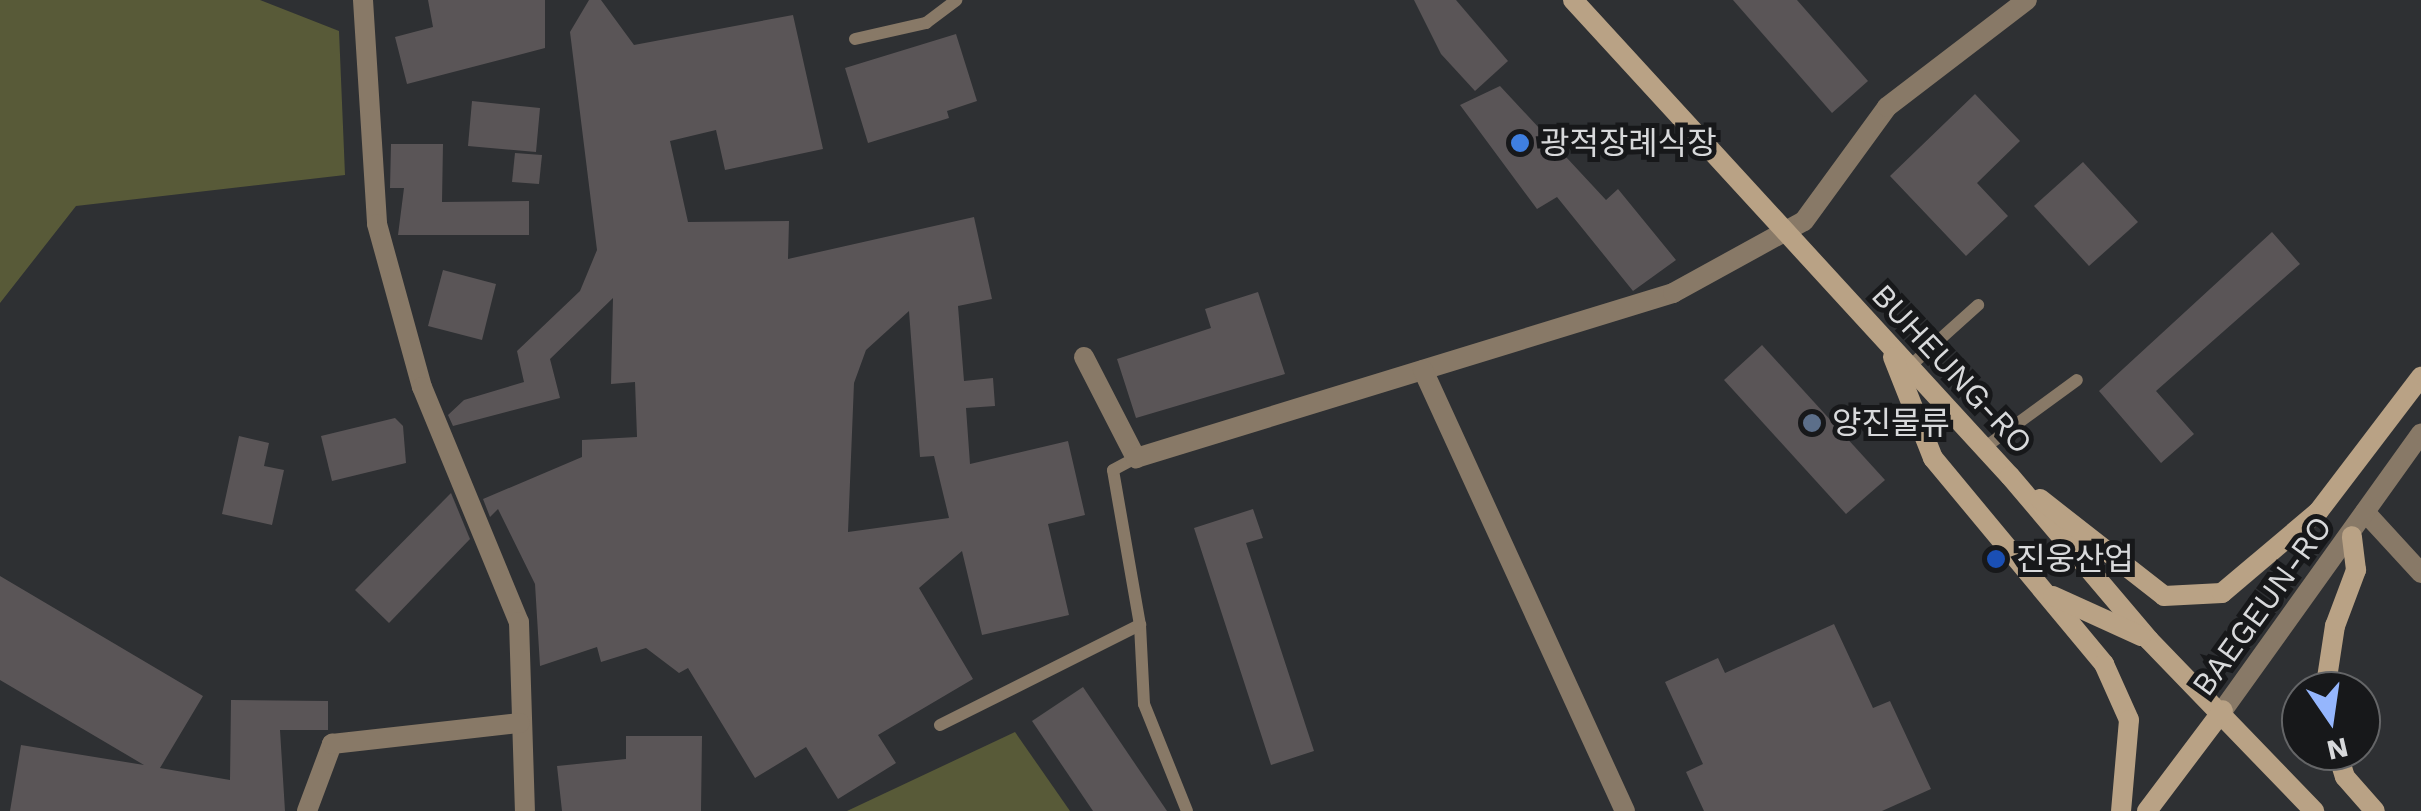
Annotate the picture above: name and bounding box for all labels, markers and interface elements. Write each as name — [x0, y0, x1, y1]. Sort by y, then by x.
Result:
place label: 광적장례식장 — [1540, 124, 1717, 162]
marker: 광적장례식장 — [1509, 132, 1531, 154]
street label: BUHEUNG-RO — [1864, 276, 2040, 462]
place label: 양진물류 — [1832, 404, 1950, 442]
marker: 양진물류 — [1801, 412, 1823, 434]
street label: BAEGEUN-RO — [2184, 509, 2340, 703]
place label: 진웅산업 — [2016, 540, 2134, 578]
marker: 진웅산업 — [1985, 548, 2007, 570]
north arrow — [2281, 671, 2381, 771]
text: N — [2324, 730, 2351, 767]

